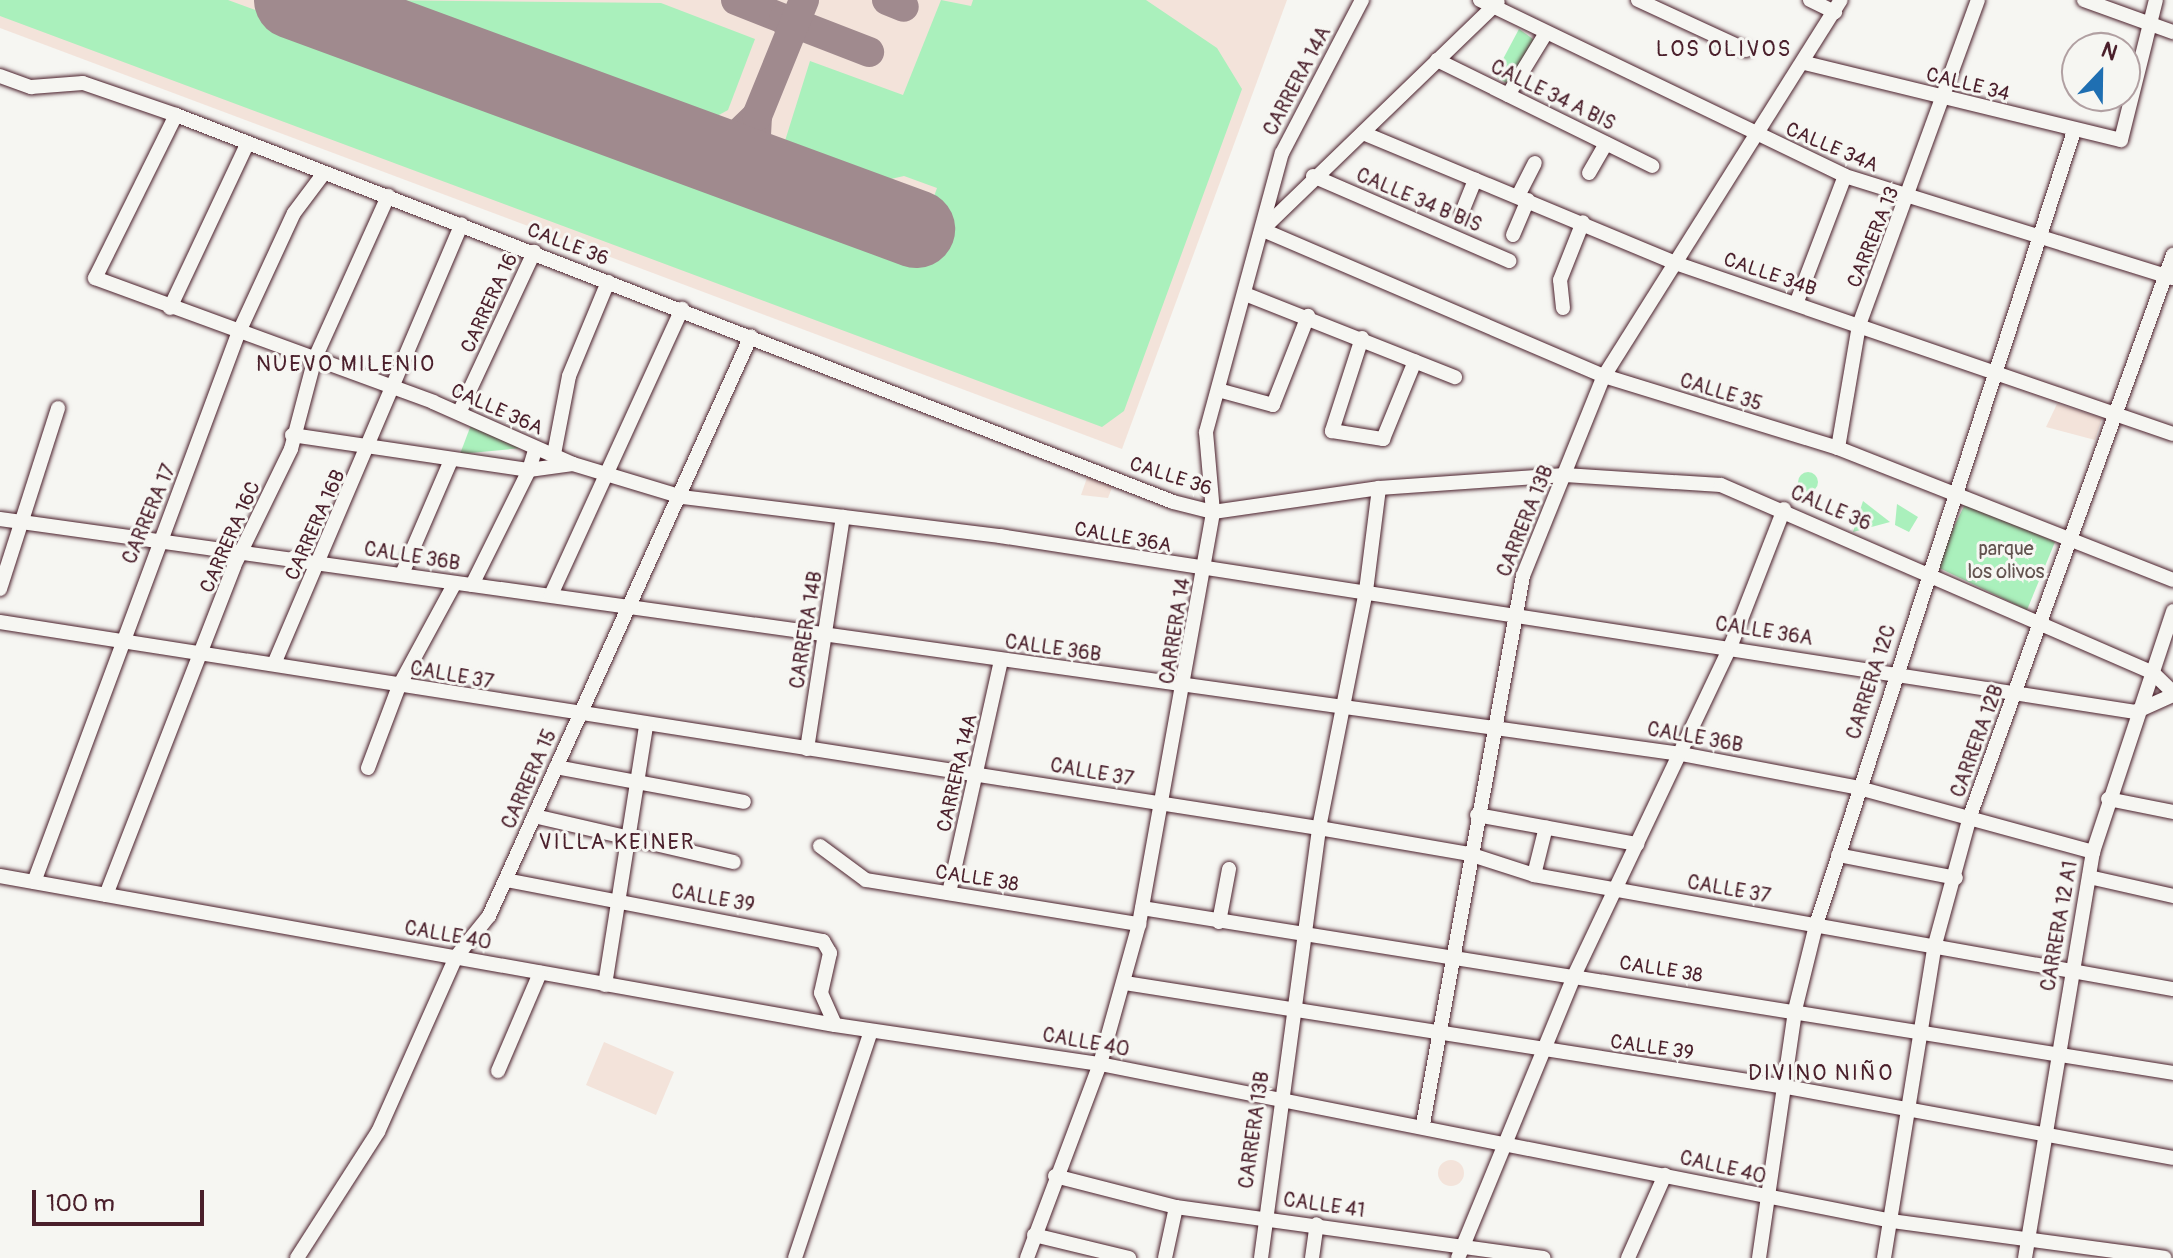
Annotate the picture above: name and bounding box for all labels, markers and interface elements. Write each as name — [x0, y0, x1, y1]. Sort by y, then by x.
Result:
street label: CARRERA 14A — [1258, 22, 1336, 140]
north arrow — [2061, 32, 2141, 112]
text: N — [2097, 36, 2121, 67]
district label: LOS OLIVOS — [1656, 37, 1792, 63]
street label: CALLE 34 A BIS — [1487, 54, 1619, 136]
street label: CALLE 34 — [1924, 62, 2012, 106]
street label: CALLE 34A — [1782, 117, 1882, 177]
street label: CALLE 34 B BIS — [1353, 163, 1485, 237]
street label: CARRERA 13 — [1842, 183, 1904, 291]
street label: CALLE 36 — [524, 217, 612, 271]
street label: CALLE 34B — [1720, 247, 1820, 301]
street label: CARRERA 16 — [455, 249, 523, 357]
district label: NUEVO MILENIO — [256, 352, 436, 378]
street label: CALLE 35 — [1677, 368, 1765, 416]
street label: CALLE 36A — [447, 378, 547, 440]
street label: CALLE 36 — [1127, 451, 1215, 501]
street label: CARRERA 17 — [117, 460, 181, 568]
street label: CARRERA 13B — [1492, 462, 1558, 580]
street label: CARRERA 16B — [280, 466, 350, 584]
street label: CARRERA 16C — [195, 477, 265, 597]
street label: CALLE 36 — [1787, 480, 1875, 536]
street label: CALLE 36A — [1072, 517, 1174, 557]
park label: parque los olivos — [1967, 536, 2045, 583]
street label: CALLE 36B — [362, 537, 462, 575]
street label: CARRERA 14B — [785, 570, 827, 690]
street label: CARRERA 14 — [1155, 576, 1195, 686]
street label: CALLE 36A — [1714, 611, 1814, 651]
street label: CARRERA 12C — [1841, 622, 1901, 742]
street label: CALLE 36B — [1003, 629, 1103, 667]
street label: CALLE 37 — [408, 656, 496, 694]
street label: CARRERA 12B — [1946, 681, 2008, 801]
street label: CARRERA 14A — [932, 712, 982, 834]
street label: CALLE 36B — [1645, 717, 1745, 757]
street label: CARRERA 15 — [496, 726, 562, 832]
street label: CALLE 37 — [1048, 753, 1136, 791]
district label: VILLA KEINER — [538, 830, 696, 856]
street label: CARRERA 12 A1 — [2036, 859, 2082, 993]
street label: CALLE 38 — [934, 860, 1020, 896]
street label: CALLE 37 — [1685, 870, 1773, 908]
street label: CALLE 39 — [670, 879, 756, 917]
street label: CALLE 40 — [403, 916, 493, 954]
street label: CALLE 38 — [1618, 951, 1704, 987]
street label: CALLE 40 — [1041, 1023, 1131, 1061]
street label: CALLE 39 — [1609, 1029, 1695, 1065]
district label: DIVINO NIÑO — [1748, 1061, 1894, 1087]
street label: CARRERA 13B — [1234, 1070, 1274, 1190]
street label: CALLE 40 — [1677, 1145, 1769, 1189]
scale bar — [36, 1174, 208, 1224]
street label: CALLE 41 — [1282, 1187, 1366, 1223]
text: 100 m — [46, 1189, 115, 1218]

